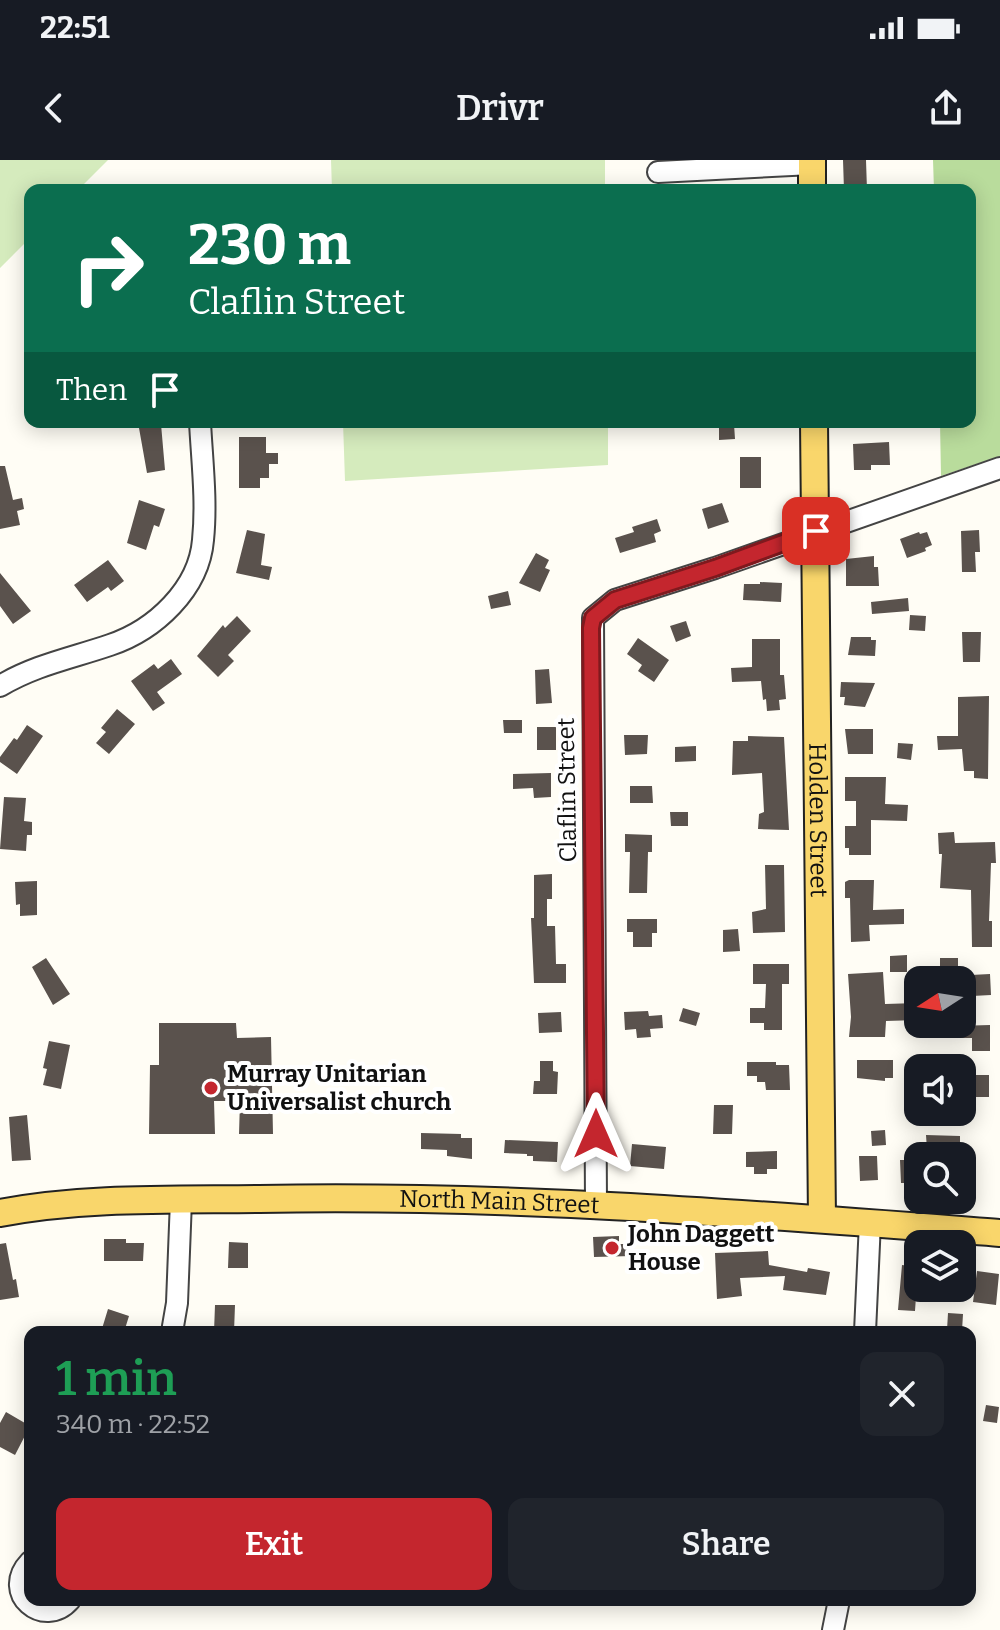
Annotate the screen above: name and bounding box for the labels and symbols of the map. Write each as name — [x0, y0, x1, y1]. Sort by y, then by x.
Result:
pin — [782, 497, 850, 565]
street label: Claflin Street — [552, 717, 582, 863]
street label: Holden Street — [803, 742, 833, 898]
north arrow — [904, 966, 976, 1038]
place label: Murray Unitarian Universalist church — [227, 1060, 451, 1116]
marker: Murray Unitarian Universalist church — [202, 1079, 220, 1097]
position arrow — [554, 1092, 638, 1176]
street label: North Main Street — [399, 1185, 600, 1219]
place label: John Daggett House — [626, 1220, 775, 1276]
marker: John Daggett House — [603, 1239, 621, 1257]

